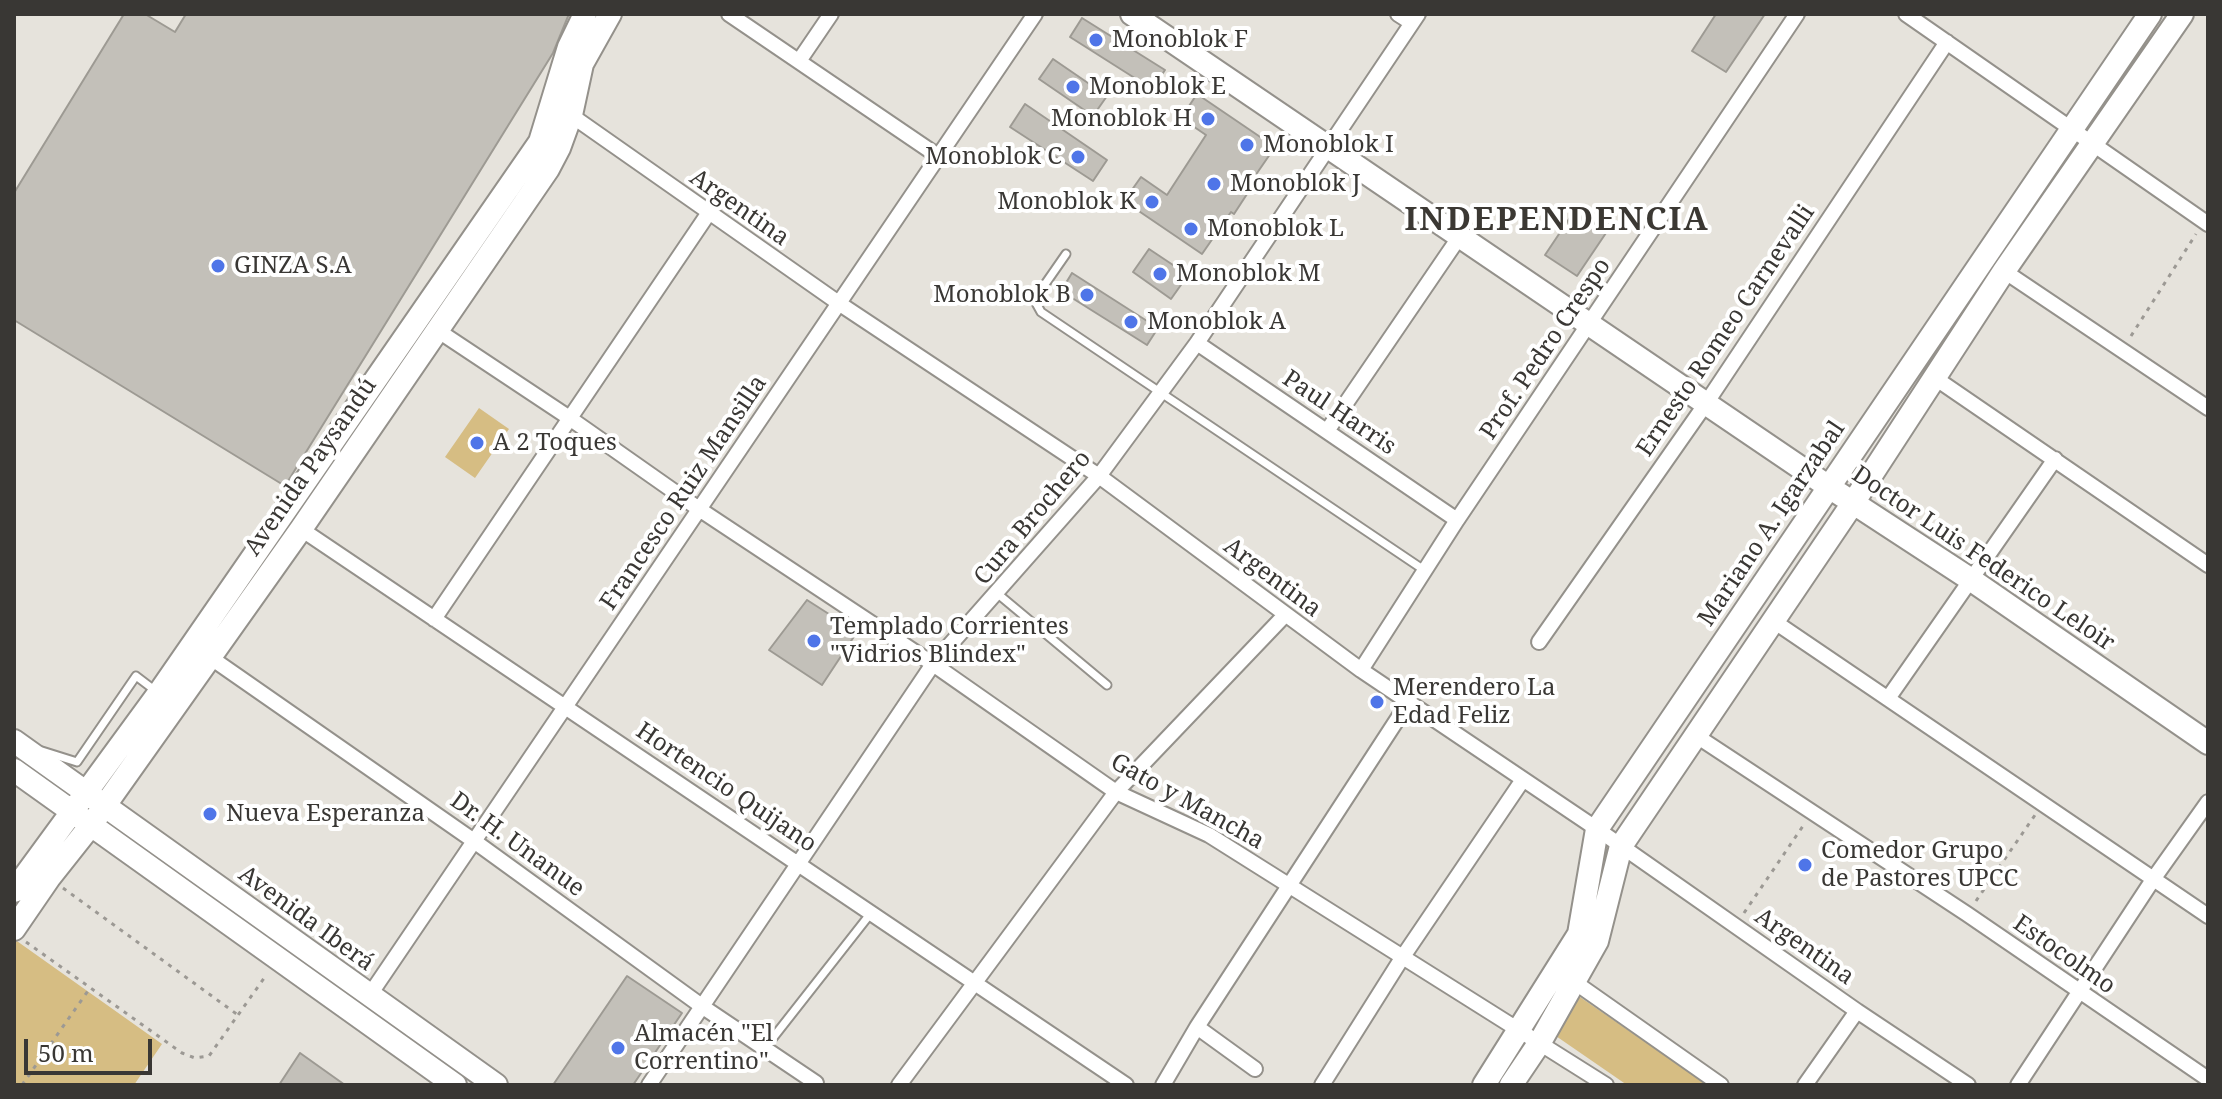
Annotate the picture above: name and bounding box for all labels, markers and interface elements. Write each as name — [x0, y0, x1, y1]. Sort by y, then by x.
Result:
place label: Monoblok F — [1112, 26, 1248, 54]
marker: Monoblok F — [1087, 31, 1105, 49]
place label: Monoblok E — [1089, 73, 1226, 101]
marker: Monoblok E — [1064, 78, 1082, 96]
place label: Monoblok H — [1051, 105, 1192, 133]
marker: Monoblok H — [1199, 110, 1217, 128]
place label: Monoblok I — [1263, 131, 1394, 159]
marker: Monoblok I — [1238, 136, 1256, 154]
place label: Monoblok C — [925, 143, 1062, 171]
marker: Monoblok C — [1069, 148, 1087, 166]
street label: Argentina — [684, 163, 794, 253]
place label: Monoblok J — [1230, 170, 1361, 198]
marker: Monoblok J — [1205, 175, 1223, 193]
place label: Monoblok K — [997, 188, 1136, 216]
marker: Monoblok K — [1143, 193, 1161, 211]
street label: Ernesto Romeo Carnevalli — [1631, 200, 1821, 462]
district label: INDEPENDENCIA — [1404, 202, 1710, 240]
place label: Monoblok L — [1207, 215, 1344, 243]
marker: Monoblok L — [1182, 220, 1200, 238]
place label: GINZA S.A — [234, 252, 352, 280]
street label: Prof. Pedro Crespo — [1475, 253, 1617, 445]
marker: GINZA S.A — [209, 257, 227, 275]
place label: Monoblok M — [1176, 260, 1321, 288]
marker: Monoblok M — [1151, 265, 1169, 283]
place label: Monoblok B — [933, 281, 1071, 309]
marker: Monoblok B — [1078, 286, 1096, 304]
place label: Monoblok A — [1147, 308, 1286, 336]
marker: Monoblok A — [1122, 313, 1140, 331]
street label: Paul Harris — [1277, 365, 1401, 461]
street label: Francesco Ruiz Mansilla — [595, 370, 773, 616]
street label: Avenida Paysandú — [239, 372, 383, 562]
street label: Mariano A. Igarzabal — [1693, 416, 1851, 632]
place label: A 2 Toques — [493, 429, 617, 457]
marker: A 2 Toques — [468, 434, 486, 452]
street label: Cura Brochero — [968, 445, 1098, 591]
street label: Doctor Luis Federico Leloir — [1846, 460, 2120, 658]
street label: Argentina — [1218, 532, 1326, 624]
place label: Templado Corrientes "Vidrios Blindex" — [830, 613, 1069, 669]
marker: Templado Corrientes "Vidrios Blindex" — [805, 632, 823, 650]
place label: Merendero La Edad Feliz — [1393, 674, 1555, 730]
marker: Merendero La Edad Feliz — [1368, 693, 1386, 711]
street label: Hortencio Quijano — [630, 717, 822, 859]
street label: Gato y Mancha — [1105, 748, 1269, 856]
street label: Dr. H. Unanue — [444, 787, 590, 903]
place label: Nueva Esperanza — [226, 800, 425, 828]
marker: Nueva Esperanza — [201, 805, 219, 823]
place label: Comedor Grupo de Pastores UPCC — [1821, 837, 2018, 893]
marker: Comedor Grupo de Pastores UPCC — [1796, 856, 1814, 874]
street label: Avenida Iberá — [233, 860, 379, 978]
street label: Argentina — [1749, 902, 1859, 992]
street label: Estocolmo — [2008, 909, 2120, 1001]
place label: Almacén "El Correntino" — [634, 1020, 773, 1076]
scale bar — [28, 1023, 156, 1073]
text: 50 m — [38, 1036, 94, 1069]
marker: Almacén "El Correntino" — [609, 1039, 627, 1057]

